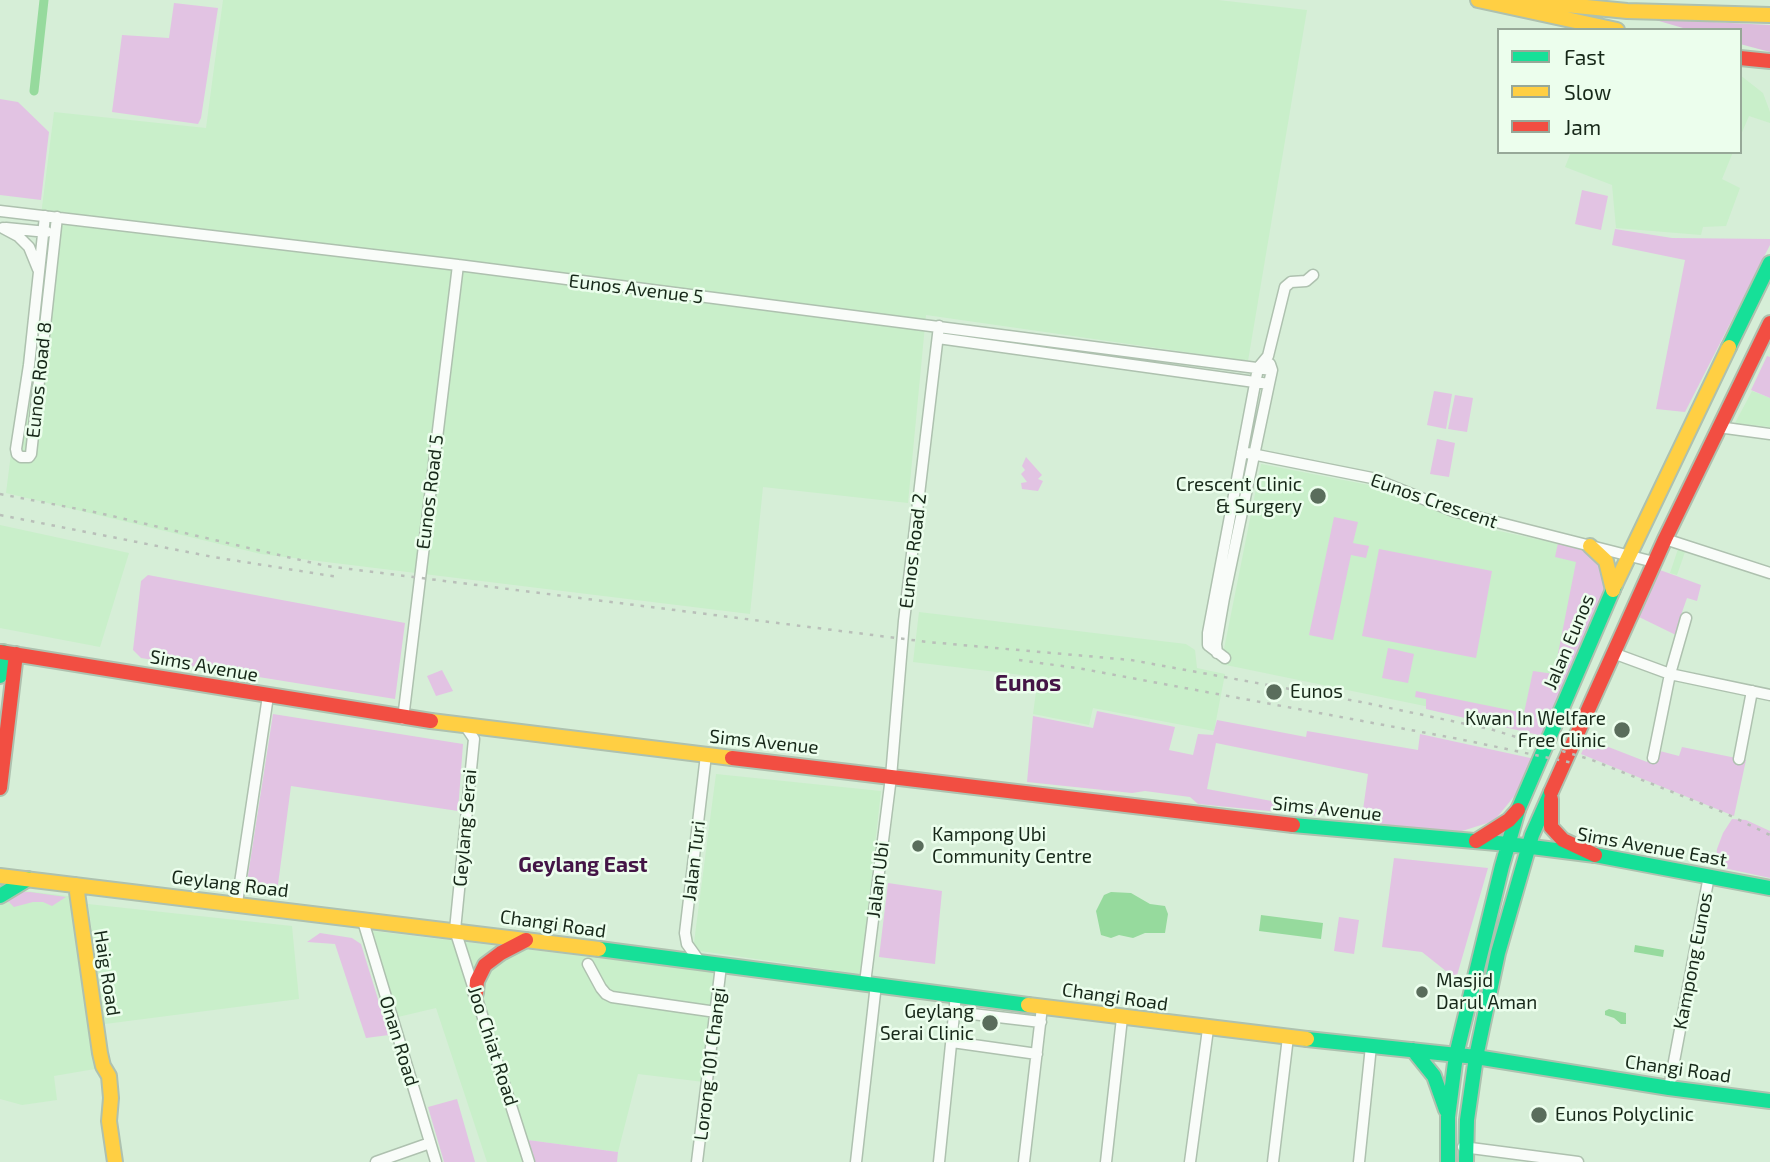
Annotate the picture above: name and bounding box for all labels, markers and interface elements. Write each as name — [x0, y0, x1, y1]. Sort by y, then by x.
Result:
legend — [1497, 28, 1742, 154]
text: Fast — [1564, 44, 1605, 69]
text: Slow — [1564, 79, 1611, 104]
text: Jam — [1564, 114, 1601, 139]
street label: Eunos Avenue 5 — [567, 269, 705, 309]
street label: Eunos Road 8 — [22, 321, 56, 439]
street label: Eunos Road 5 — [412, 433, 448, 551]
street label: Eunos Crescent — [1367, 469, 1501, 533]
place label: Crescent Clinic & Surgery — [1176, 474, 1302, 518]
marker: Crescent Clinic & Surgery — [1308, 486, 1328, 506]
street label: Eunos Road 2 — [895, 492, 931, 610]
street label: Jalan Eunos — [1539, 591, 1599, 693]
street label: Sims Avenue — [148, 645, 260, 687]
district label: Eunos — [995, 669, 1061, 697]
place label: Eunos — [1290, 681, 1343, 703]
marker: Eunos — [1264, 682, 1284, 702]
place label: Kwan In Welfare Free Clinic — [1465, 708, 1606, 752]
marker: Kwan In Welfare Free Clinic — [1612, 720, 1632, 740]
street label: Sims Avenue — [708, 725, 820, 759]
street label: Geylang Serai — [449, 768, 481, 888]
street label: Sims Avenue — [1271, 792, 1383, 826]
street label: Jalan Turi — [678, 820, 710, 902]
street label: Sims Avenue East — [1575, 823, 1729, 871]
place label: Kampong Ubi Community Centre — [932, 824, 1092, 868]
marker: Kampong Ubi Community Centre — [910, 838, 926, 854]
street label: Jalan Ubi — [862, 841, 894, 919]
district label: Geylang East — [518, 852, 648, 878]
street label: Geylang Road — [170, 866, 290, 902]
street label: Kampong Eunos — [1669, 891, 1717, 1031]
street label: Changi Road — [499, 905, 607, 943]
street label: Haig Road — [89, 929, 125, 1017]
place label: Masjid Darul Aman — [1436, 970, 1537, 1014]
street label: Changi Road — [1061, 978, 1169, 1016]
street label: Joo Chiat Road — [463, 983, 523, 1109]
marker: Masjid Darul Aman — [1414, 984, 1430, 1000]
street label: Lorong 101 Changi — [689, 986, 731, 1142]
street label: Onan Road — [374, 993, 424, 1089]
place label: Geylang Serai Clinic — [880, 1001, 974, 1045]
marker: Geylang Serai Clinic — [980, 1013, 1000, 1033]
street label: Changi Road — [1624, 1050, 1732, 1088]
place label: Eunos Polyclinic — [1555, 1104, 1694, 1126]
marker: Eunos Polyclinic — [1529, 1105, 1549, 1125]

